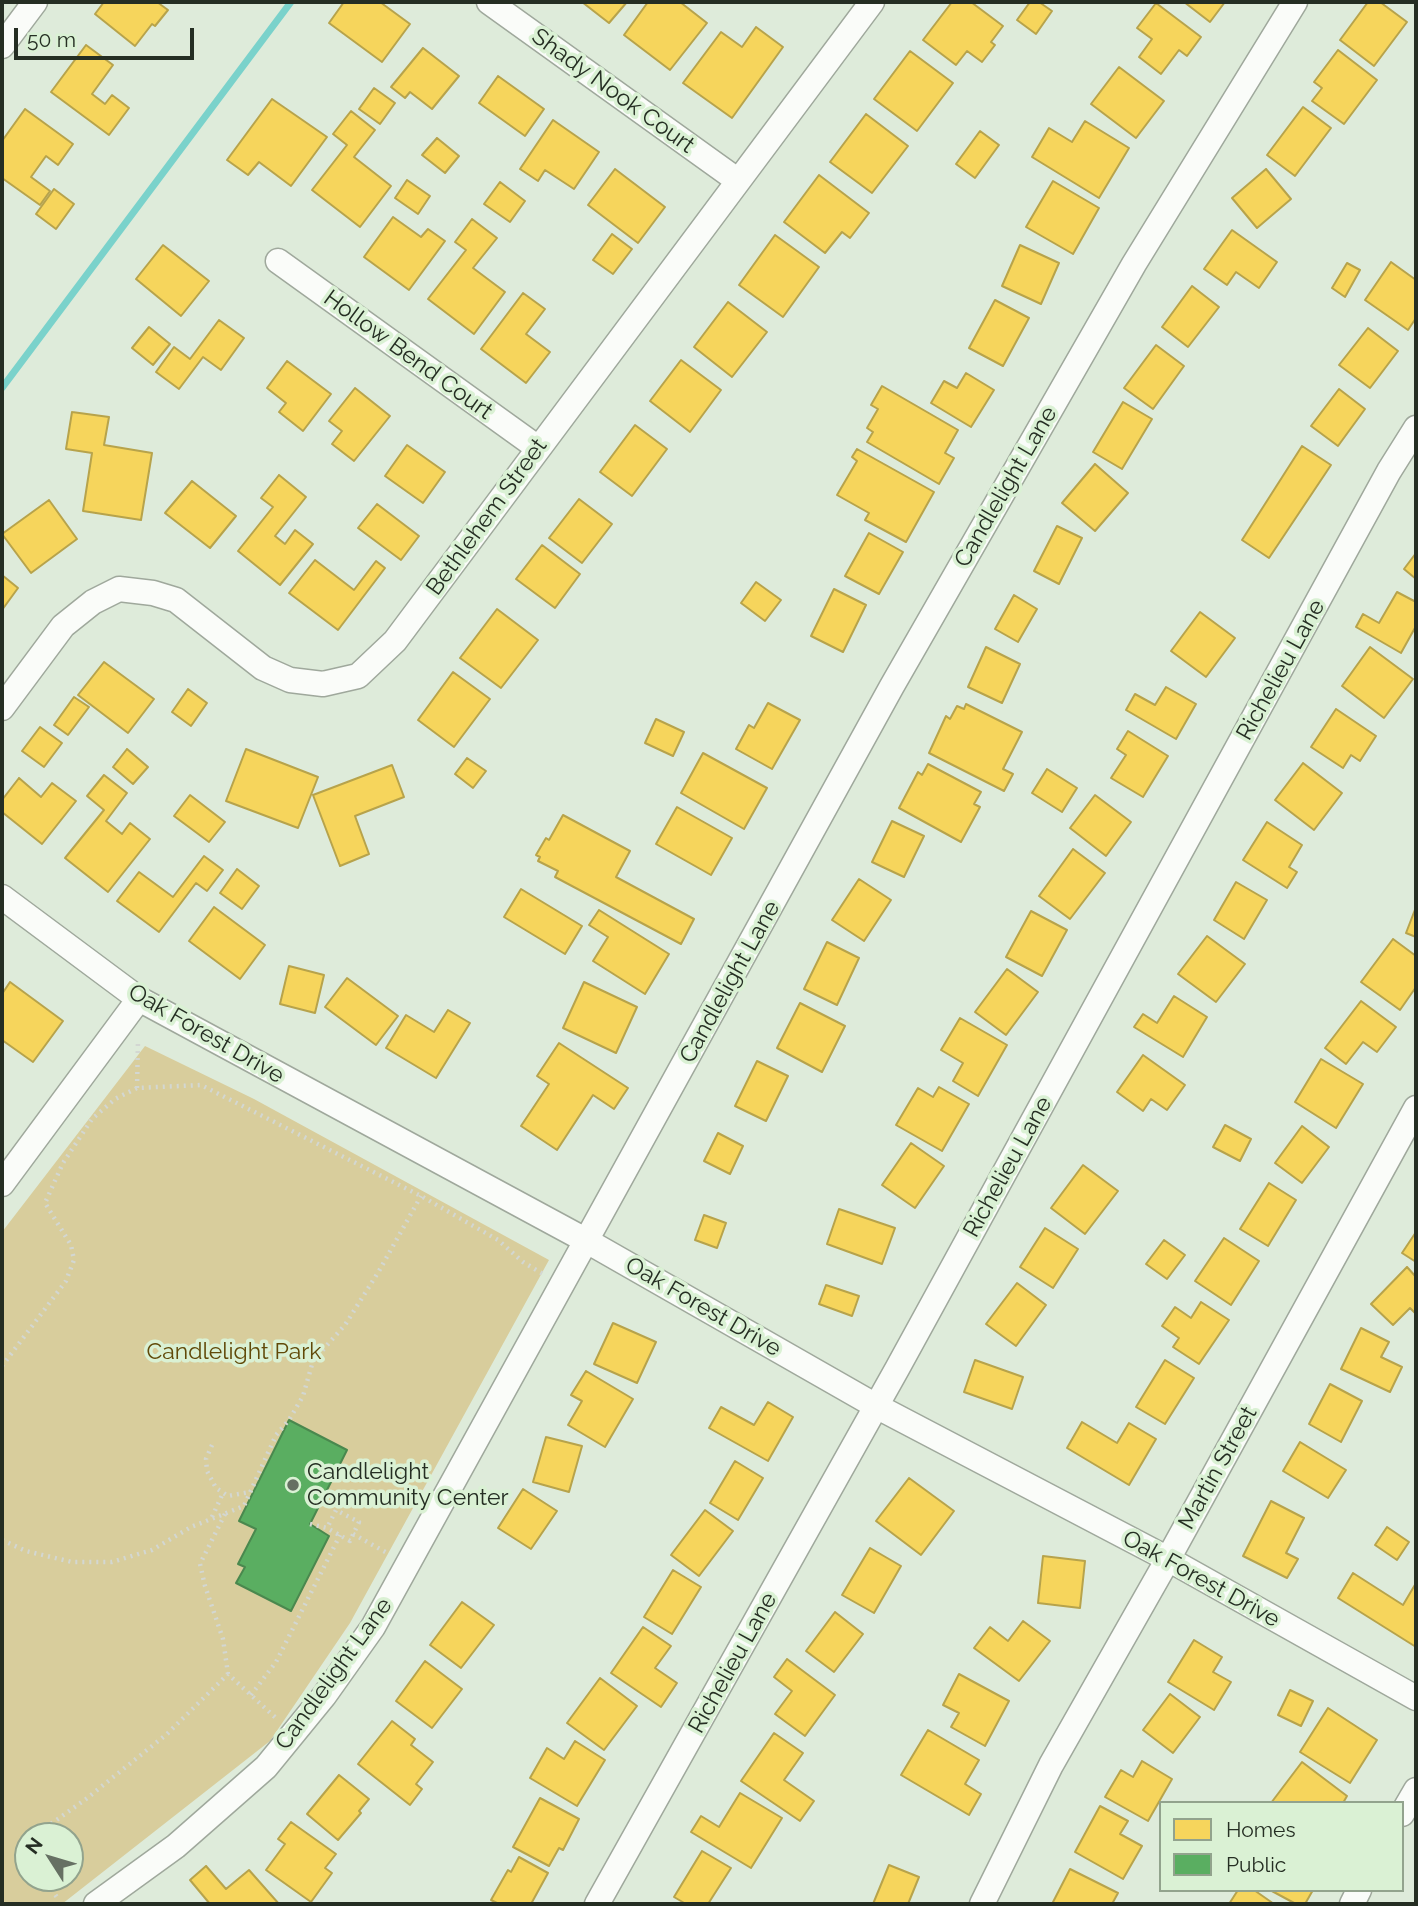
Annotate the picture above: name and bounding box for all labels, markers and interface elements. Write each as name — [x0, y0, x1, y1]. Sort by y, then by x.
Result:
scale bar — [18, 14, 198, 58]
street label: Shady Nook Court — [526, 23, 700, 159]
text: 50 m — [27, 27, 76, 52]
street label: Hollow Bend Court — [318, 284, 498, 426]
street label: Candlelight Lane — [949, 402, 1063, 572]
street label: Bethlehem Street — [421, 433, 553, 601]
street label: Richelieu Lane — [1231, 595, 1331, 745]
street label: Candlelight Lane — [674, 896, 786, 1068]
street label: Oak Forest Drive — [123, 978, 289, 1090]
street label: Richelieu Lane — [958, 1092, 1058, 1242]
street label: Oak Forest Drive — [620, 1251, 786, 1363]
park label: Candlelight Park — [146, 1338, 322, 1366]
street label: Martin Street — [1173, 1402, 1263, 1534]
place label: Candlelight Community Center — [307, 1458, 509, 1512]
marker: Candlelight Community Center — [285, 1477, 301, 1493]
street label: Oak Forest Drive — [1118, 1525, 1284, 1633]
street label: Richelieu Lane — [683, 1588, 783, 1738]
street label: Candlelight Lane — [270, 1593, 398, 1755]
legend — [1159, 1801, 1404, 1892]
text: Homes — [1226, 1817, 1296, 1842]
north arrow — [14, 1822, 84, 1892]
text: N — [21, 1833, 47, 1858]
text: Public — [1226, 1852, 1286, 1877]

